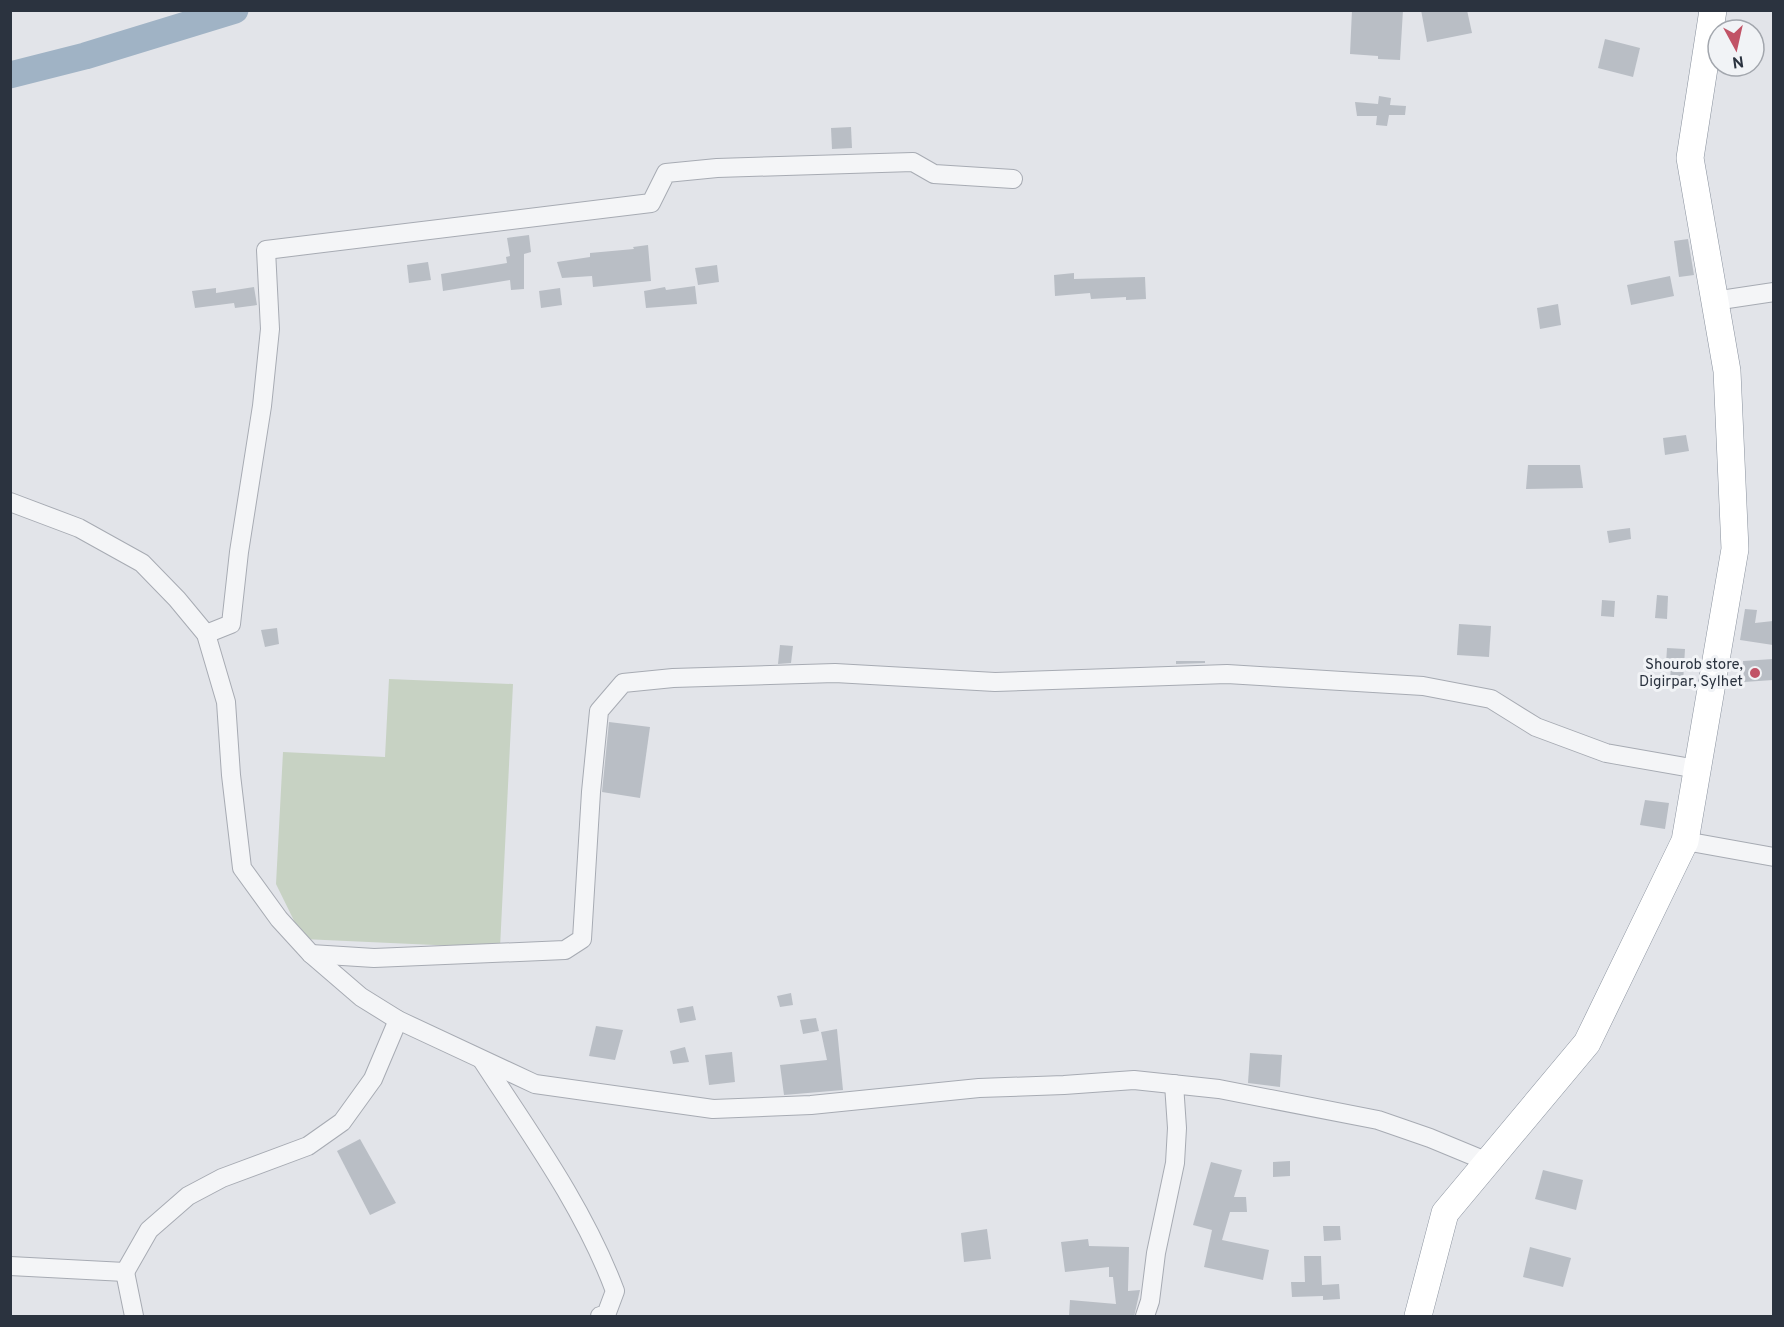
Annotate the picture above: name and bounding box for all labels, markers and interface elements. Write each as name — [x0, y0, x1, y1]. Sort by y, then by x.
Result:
north arrow — [1706, 18, 1766, 78]
text: N — [1731, 50, 1745, 72]
place label: Shourob store, Digirpar, Sylhet — [1639, 656, 1743, 692]
marker: Shourob store, Digirpar, Sylhet — [1748, 666, 1762, 680]

